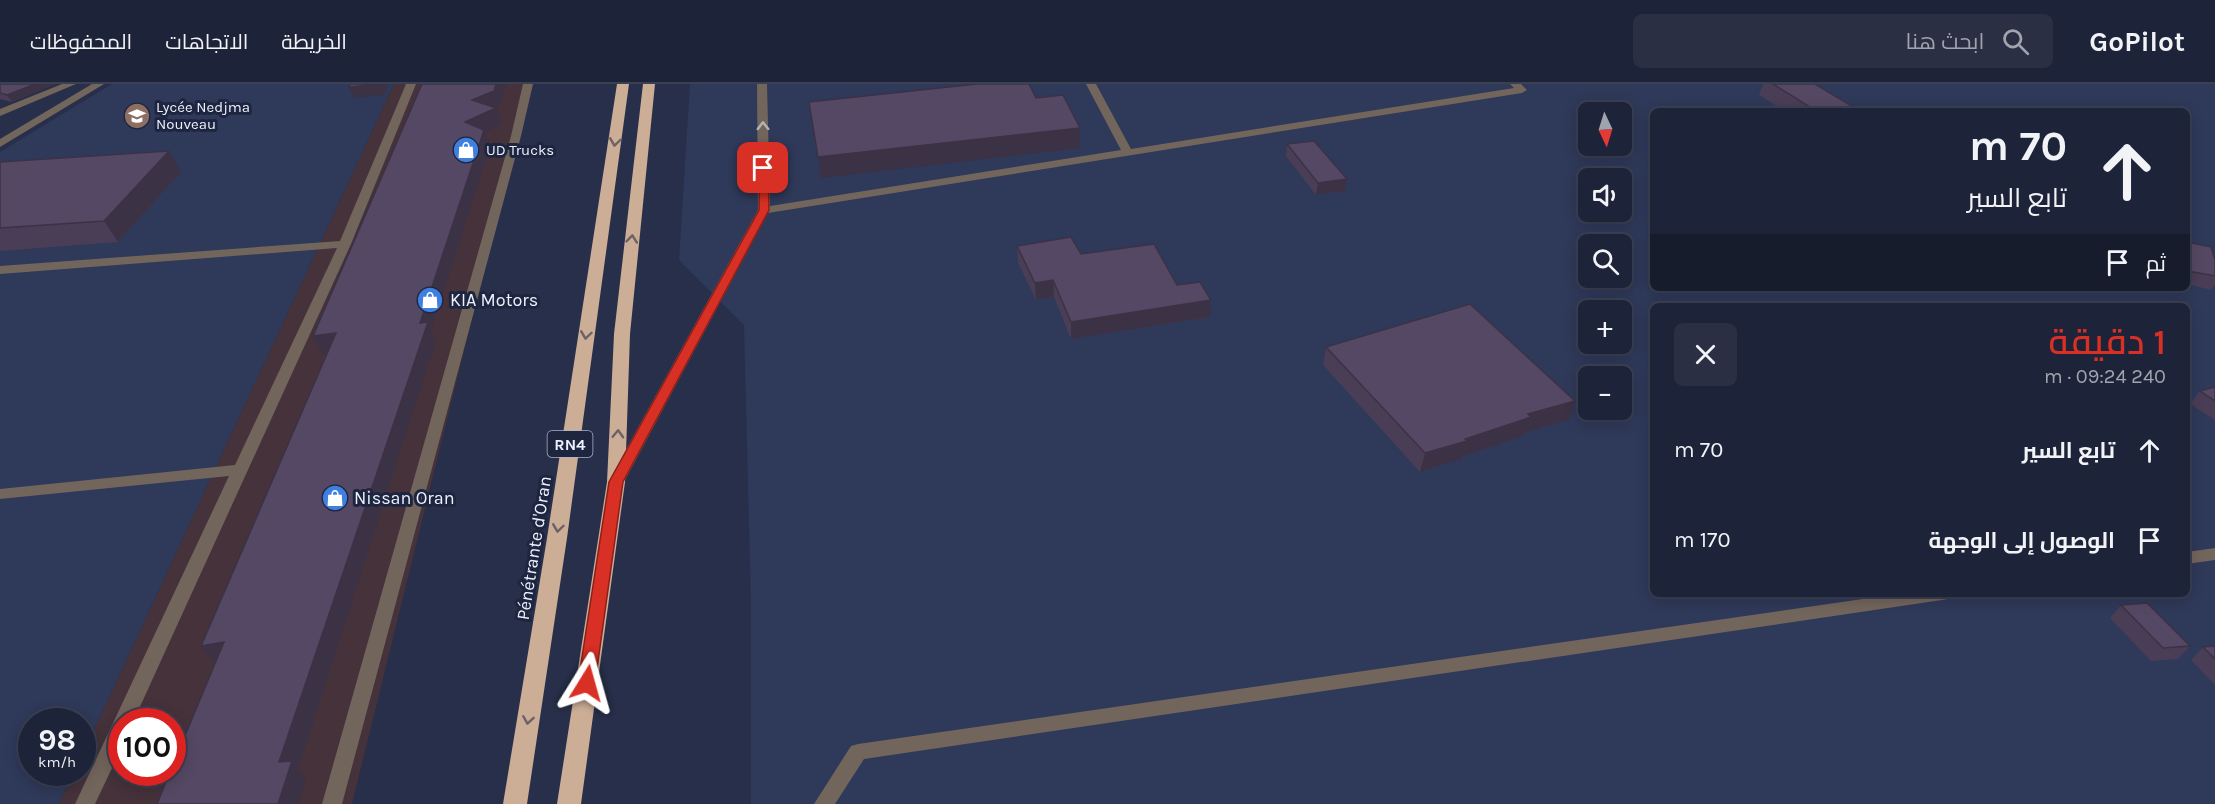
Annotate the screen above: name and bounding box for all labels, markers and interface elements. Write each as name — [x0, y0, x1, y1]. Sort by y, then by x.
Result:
search box — [1633, 14, 2053, 68]
icon: search — [1999, 25, 2032, 58]
text: GoPilot — [2089, 25, 2185, 58]
text: ابحث هنا — [1906, 29, 1984, 55]
text: المحفوظات — [30, 30, 132, 54]
text: الاتجاهات — [165, 30, 248, 54]
text: الخريطة — [281, 30, 347, 54]
place label: Lycée Nedjma Nouveau — [156, 98, 250, 133]
school or university icon: Lycée Nedjma Nouveau — [122, 101, 152, 131]
north arrow — [1578, 102, 1632, 156]
map controls — [1578, 102, 1632, 420]
one-way arrow — [756, 121, 769, 130]
text: 70 m — [1969, 121, 2067, 171]
icon: ahead — [2088, 132, 2166, 210]
shop icon: UD Trucks — [451, 135, 481, 165]
one-way arrow — [609, 137, 621, 146]
place label: UD Trucks — [486, 141, 554, 159]
pin — [737, 142, 788, 193]
icon: arrive — [746, 151, 779, 184]
button: sound — [1578, 168, 1632, 222]
text: تابع السير — [1967, 182, 2067, 214]
button: search — [1578, 234, 1632, 288]
one-way arrow — [625, 235, 638, 244]
icon: arrive — [2101, 246, 2134, 279]
text: ثم — [2146, 251, 2166, 277]
shop icon: KIA Motors — [415, 285, 445, 315]
place label: KIA Motors — [450, 289, 538, 311]
button: + — [1578, 300, 1632, 354]
text: 1 دقيقة — [2049, 321, 2166, 363]
button: close — [1674, 323, 1737, 386]
one-way arrow — [581, 330, 593, 339]
text: 240 m · 09:24 — [2044, 365, 2166, 388]
button: − — [1578, 366, 1632, 420]
one-way arrow — [611, 429, 624, 438]
road number: RN4 — [548, 431, 592, 457]
icon: ahead — [2133, 434, 2166, 467]
text: 70 m — [1674, 437, 1723, 463]
text: تابع السير — [2022, 438, 2115, 464]
street label: Pénétrante d'Oran — [512, 474, 556, 622]
shop icon: Nissan Oran — [320, 483, 350, 513]
place label: Nissan Oran — [354, 487, 455, 509]
one-way arrow — [553, 523, 565, 532]
icon: arrive — [2133, 524, 2166, 557]
text: 170 m — [1674, 527, 1731, 553]
text: الوصول إلى الوجهة — [1929, 528, 2115, 554]
position arrow — [555, 651, 619, 715]
speed limit sign: 100 — [108, 708, 186, 786]
one-way arrow — [522, 715, 535, 725]
text: 98 — [38, 722, 76, 758]
text: km/h — [38, 753, 76, 771]

